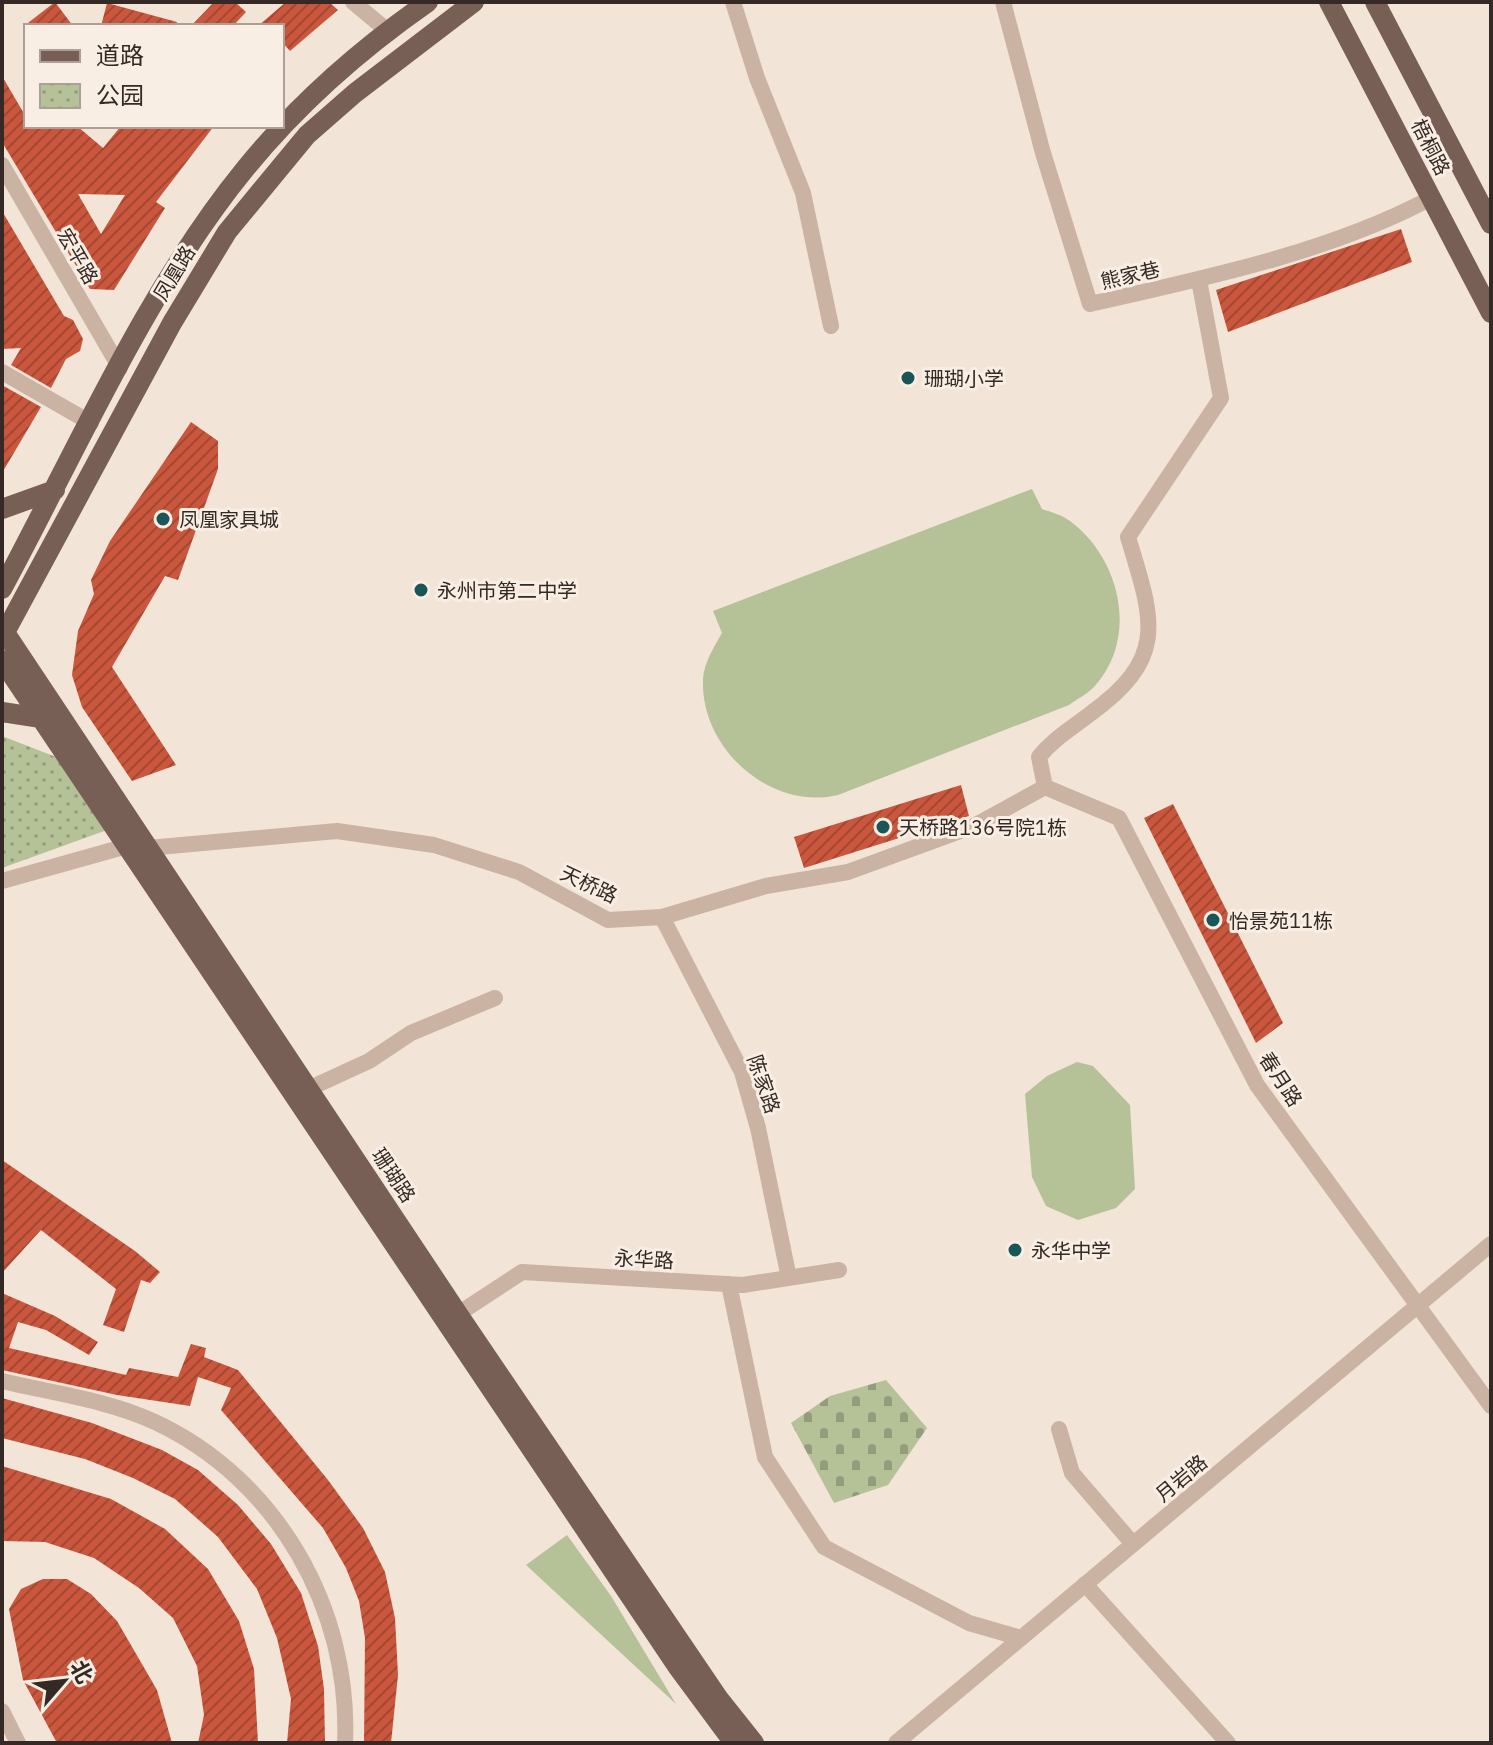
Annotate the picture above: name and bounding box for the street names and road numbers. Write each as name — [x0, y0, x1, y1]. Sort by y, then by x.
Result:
street label: 梧桐路 — [1405, 114, 1457, 180]
street label: 宏平路 — [51, 223, 105, 289]
street label: 凤凰路 — [147, 240, 201, 306]
street label: 熊家巷 — [1098, 255, 1162, 295]
street label: 天桥路 — [556, 859, 622, 909]
street label: 春月路 — [1253, 1046, 1309, 1112]
street label: 陈家路 — [741, 1051, 787, 1117]
street label: 珊瑚路 — [366, 1143, 422, 1207]
street label: 永华路 — [613, 1244, 675, 1274]
street label: 月岩路 — [1149, 1448, 1213, 1508]

